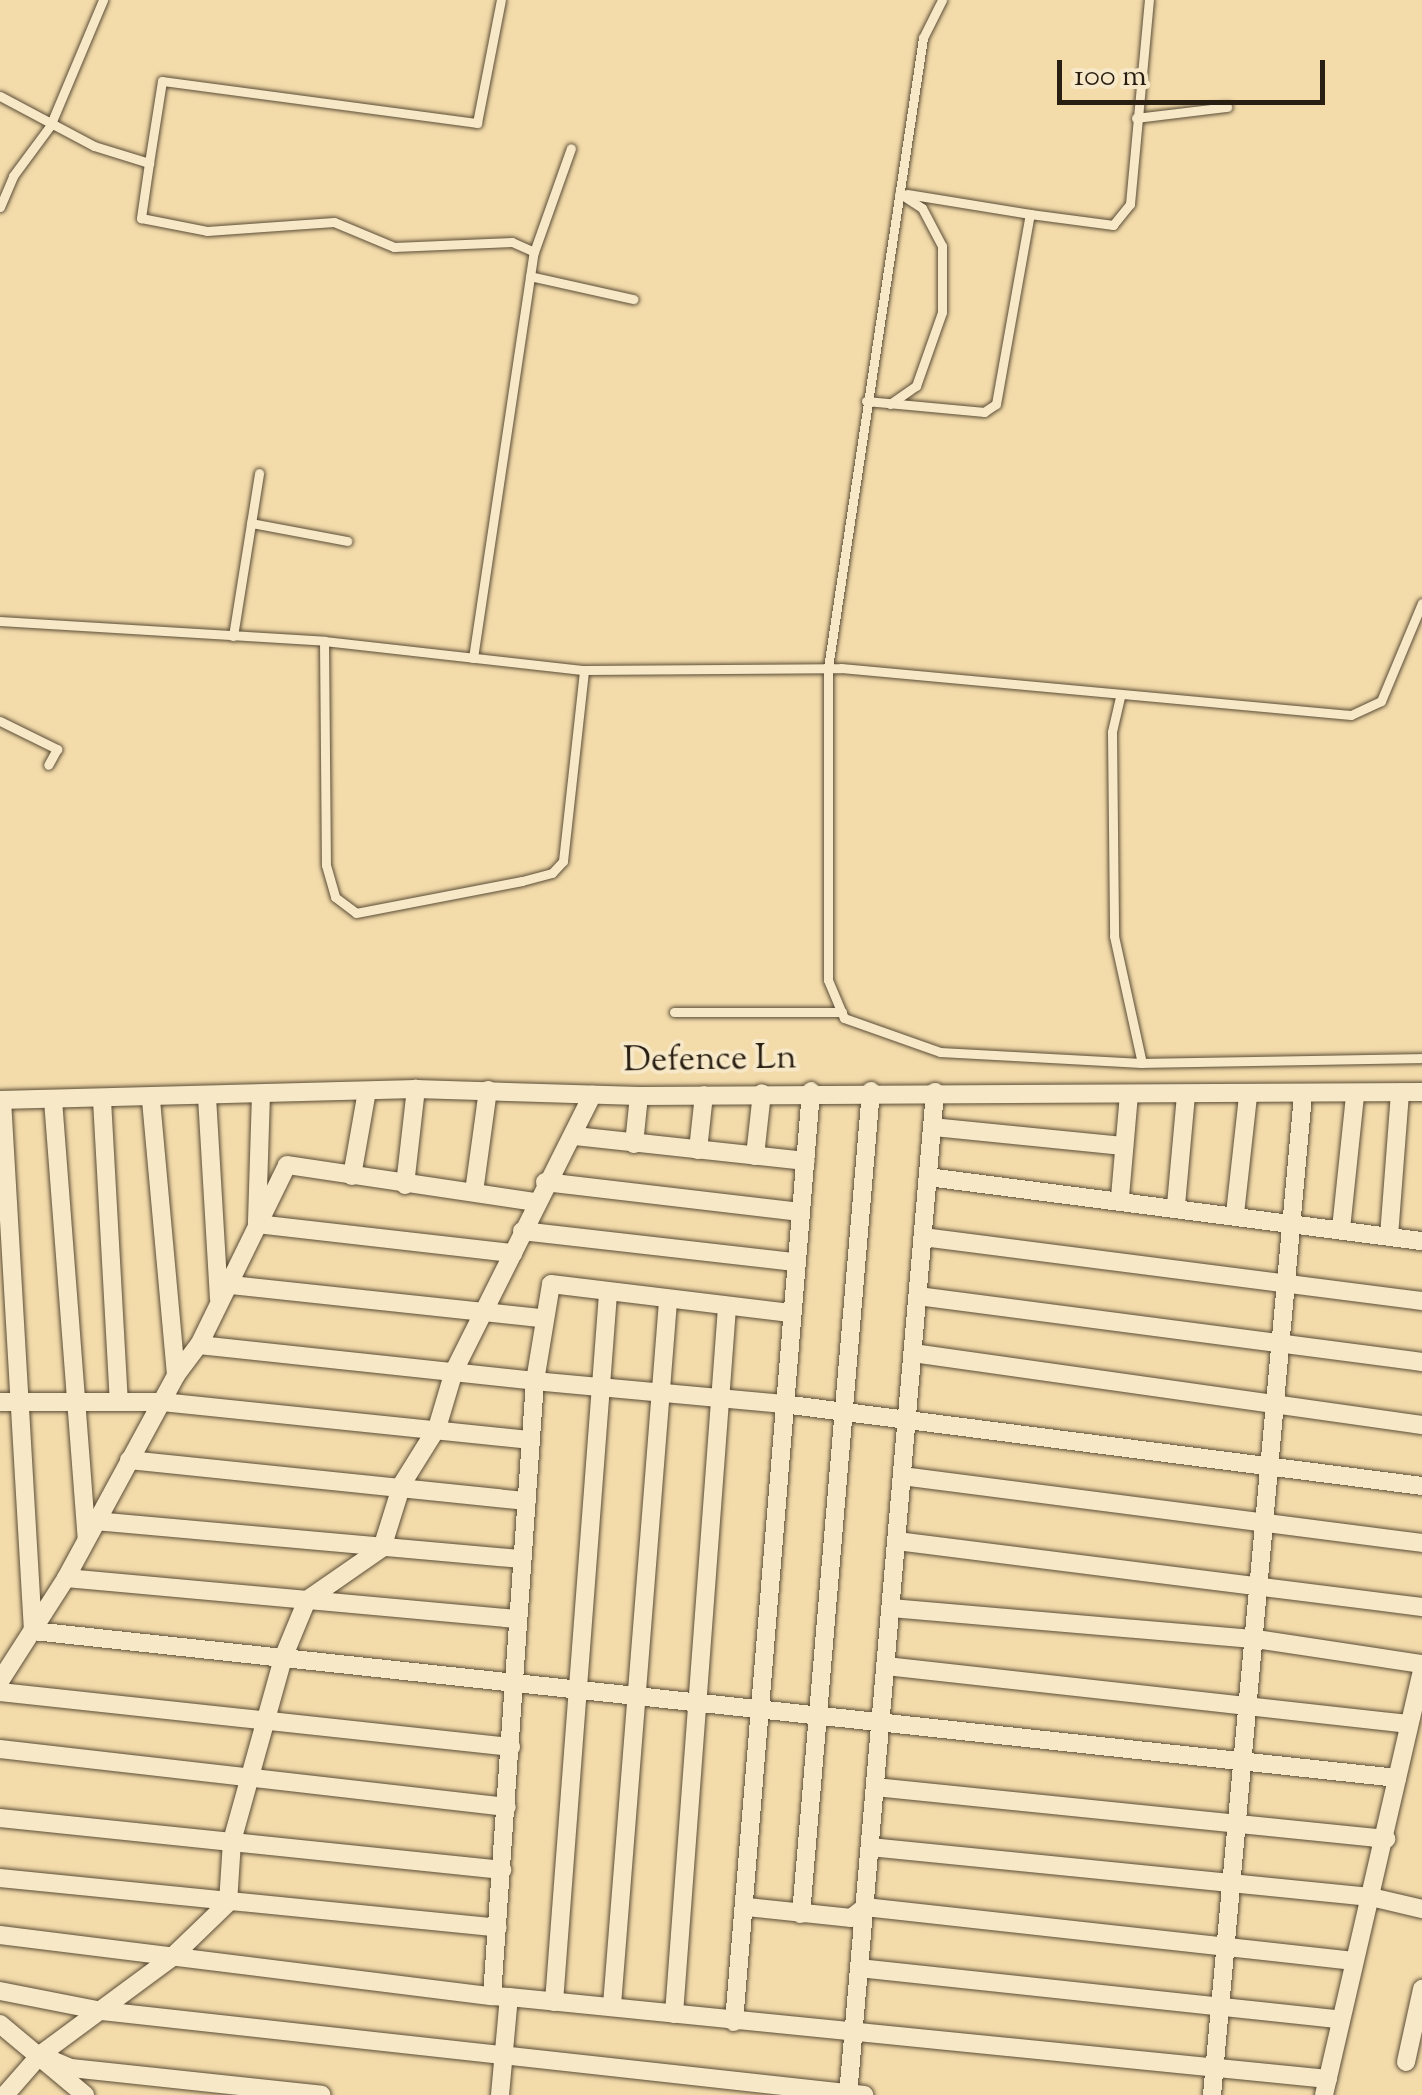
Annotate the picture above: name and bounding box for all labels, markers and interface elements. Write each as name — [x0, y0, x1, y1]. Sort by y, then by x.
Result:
scale bar — [1062, 40, 1330, 102]
text: 100 m — [1074, 56, 1147, 99]
street label: Defence Ln — [623, 1038, 797, 1084]

